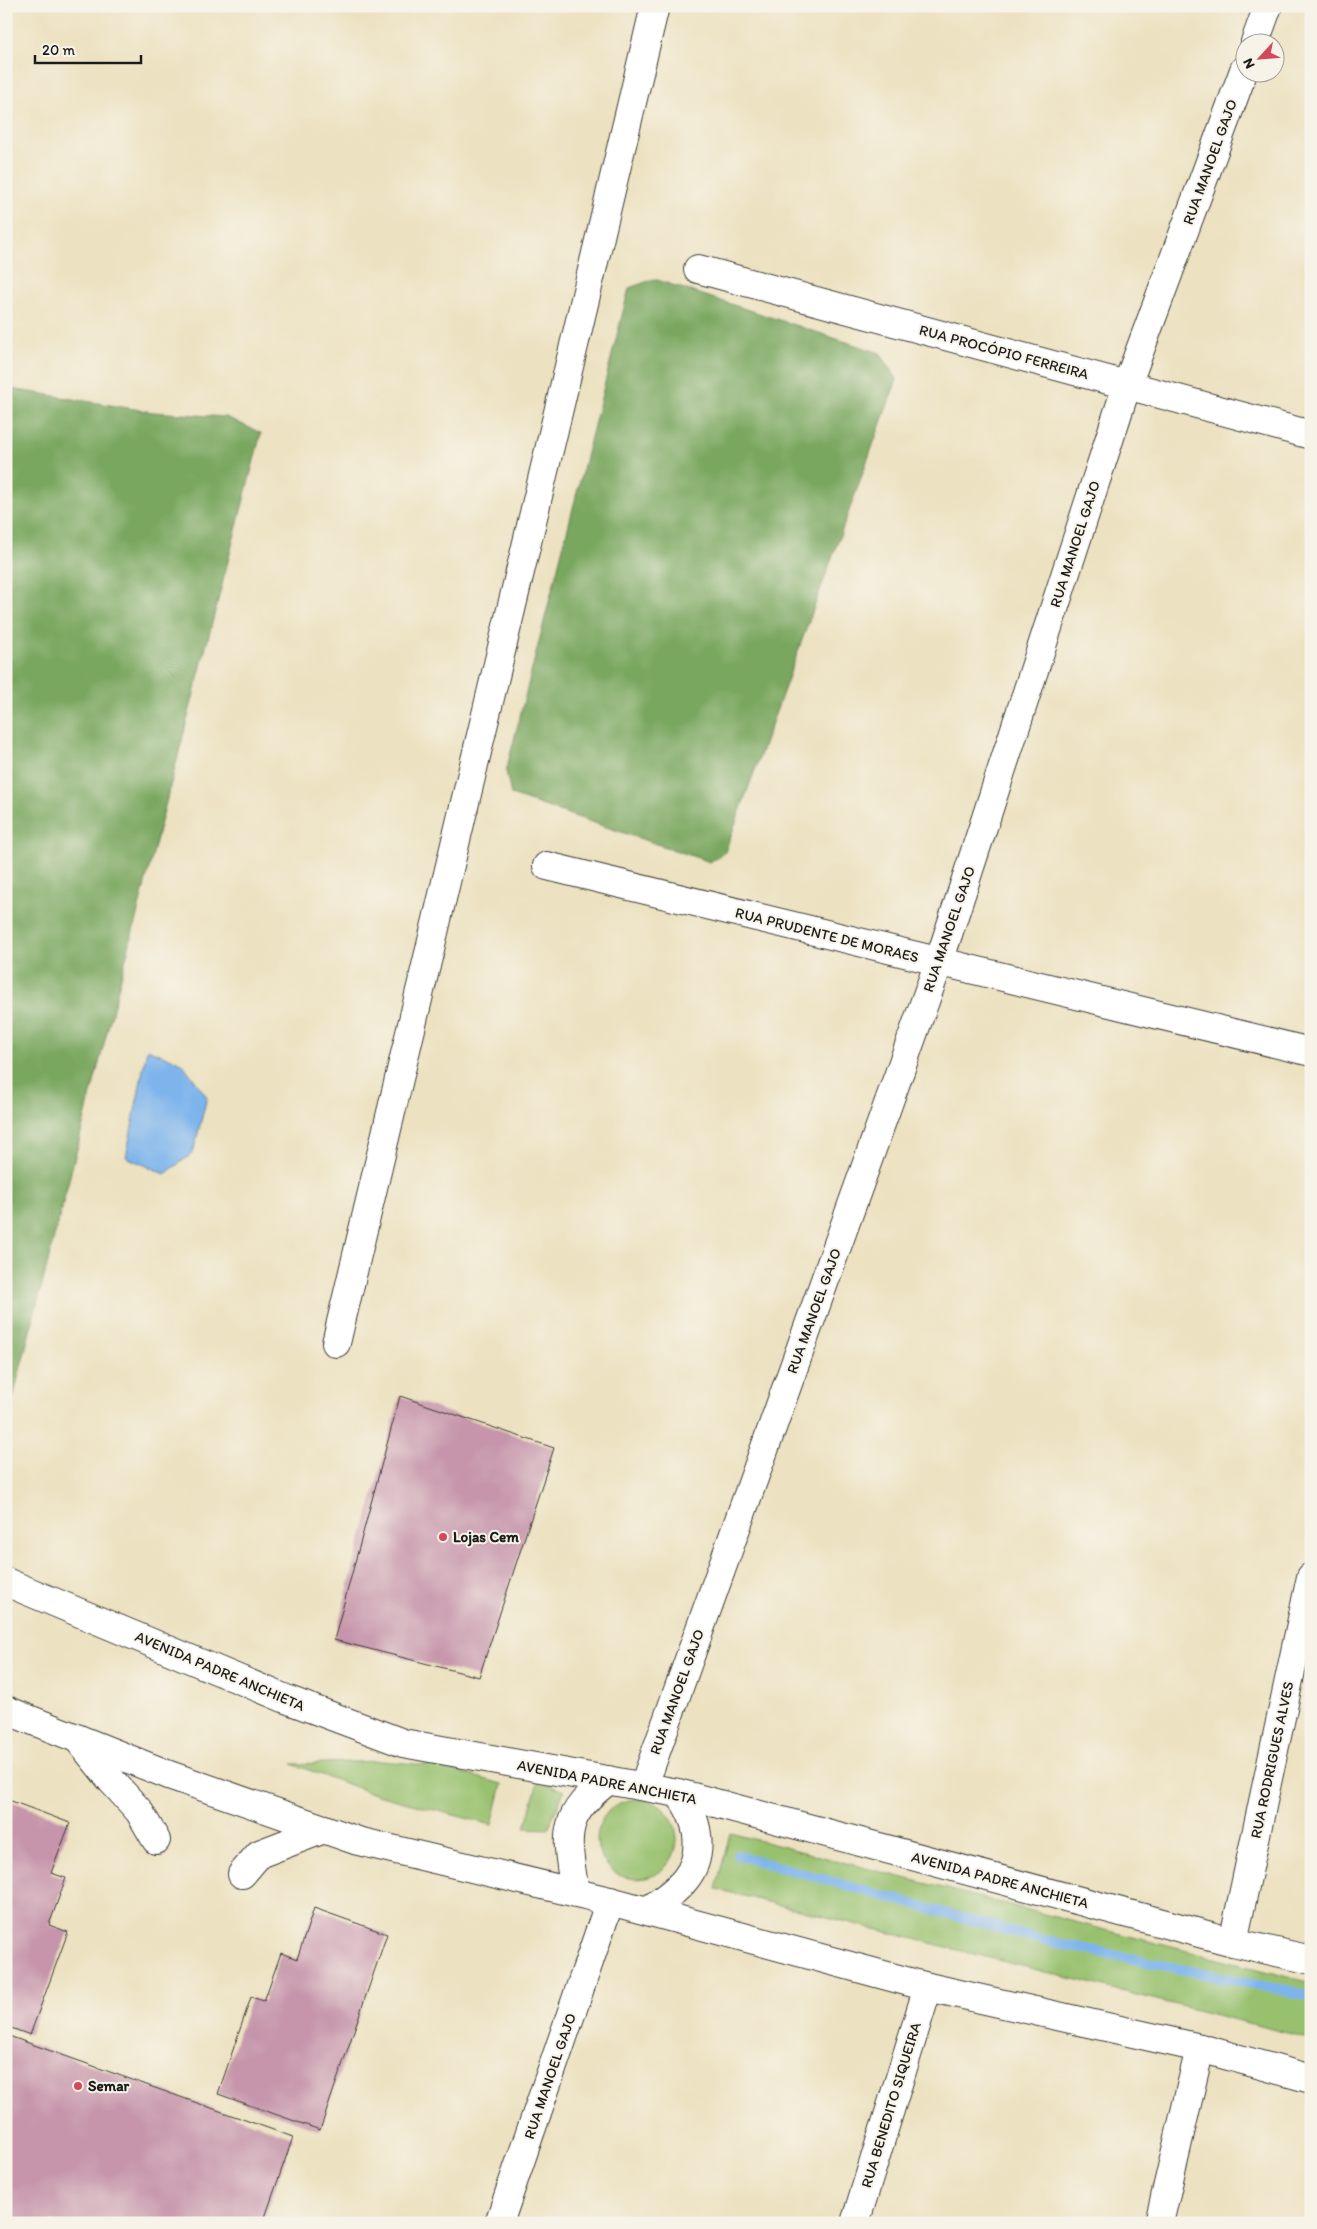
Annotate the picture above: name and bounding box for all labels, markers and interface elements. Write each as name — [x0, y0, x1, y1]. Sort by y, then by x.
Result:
scale bar — [35, 32, 141, 64]
north arrow — [1234, 32, 1284, 82]
text: 20 m — [42, 41, 76, 59]
text: N — [1239, 56, 1258, 71]
street label: RUA MANOEL GAJO — [1179, 97, 1241, 227]
street label: RUA PROCÓPIO FERREIRA — [917, 321, 1091, 383]
street label: RUA MANOEL GAJO — [1046, 478, 1104, 610]
street label: RUA MANOEL GAJO — [919, 863, 979, 994]
street label: RUA PRUDENTE DE MORAES — [733, 903, 921, 967]
street label: RUA MANOEL GAJO — [783, 1246, 845, 1376]
place label: Lojas Cem — [453, 1528, 519, 1547]
marker: Lojas Cem — [437, 1531, 449, 1543]
street label: AVENIDA PADRE ANCHIETA — [132, 1627, 308, 1715]
street label: RUA MANOEL GAJO — [646, 1627, 708, 1757]
street label: RUA RODRIGUES ALVES — [1247, 1680, 1297, 1840]
street label: AVENIDA PADRE ANCHIETA — [516, 1756, 699, 1808]
street label: AVENIDA PADRE ANCHIETA — [909, 1848, 1091, 1912]
street label: RUA MANOEL GAJO — [520, 2010, 580, 2141]
street label: RUA BENEDITO SIQUEIRA — [857, 2020, 925, 2190]
place label: Semar — [88, 2077, 130, 2095]
marker: Semar — [72, 2080, 84, 2092]

